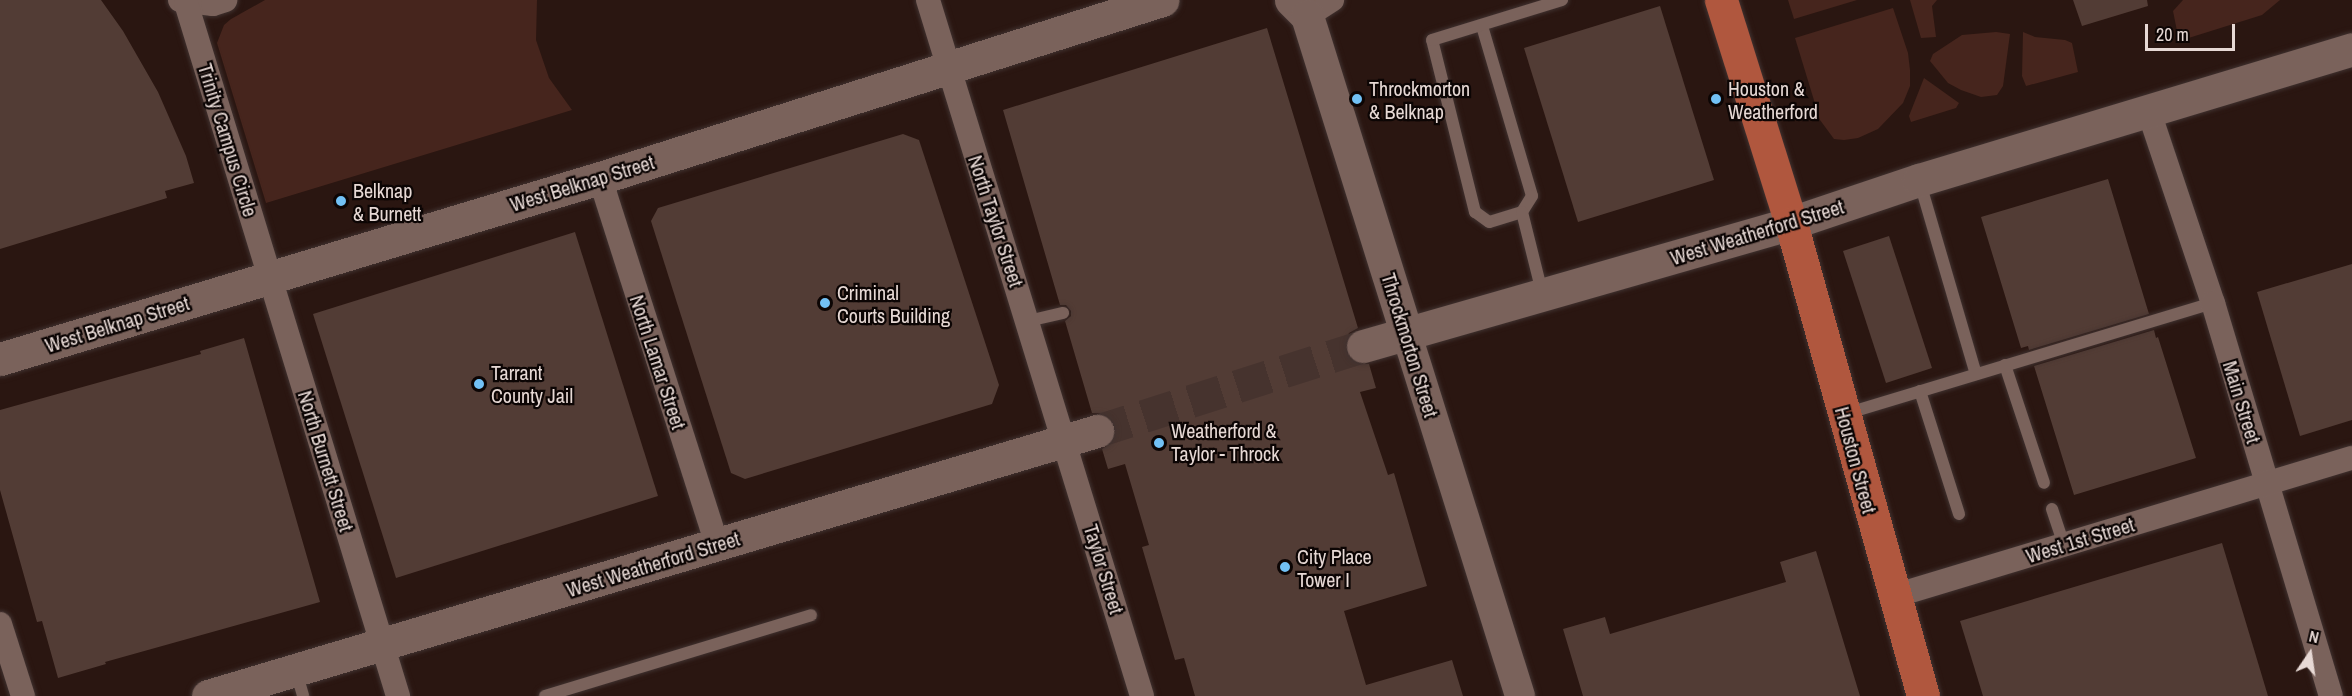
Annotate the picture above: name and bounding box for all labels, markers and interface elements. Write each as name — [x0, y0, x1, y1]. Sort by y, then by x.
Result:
scale bar — [2148, 12, 2238, 50]
text: 20 m — [2156, 22, 2189, 47]
street label: Trinity Campus Circle — [193, 61, 263, 219]
place label: Throckmorton & Belknap — [1369, 76, 1470, 123]
place label: Houston & Weatherford — [1728, 76, 1818, 123]
marker: Throckmorton & Belknap — [1350, 92, 1364, 106]
marker: Houston & Weatherford — [1709, 92, 1723, 106]
street label: West Belknap Street — [507, 150, 657, 216]
street label: North Taylor Street — [963, 152, 1029, 290]
place label: Belknap & Burnett — [353, 178, 421, 225]
marker: Belknap & Burnett — [334, 194, 348, 208]
street label: West Weatherford Street — [1667, 194, 1847, 270]
street label: Throckmorton Street — [1377, 270, 1443, 420]
place label: Criminal Courts Building — [837, 280, 950, 327]
street label: West Belknap Street — [42, 291, 192, 357]
street label: North Lamar Street — [625, 292, 691, 432]
marker: Criminal Courts Building — [818, 296, 832, 310]
street label: Main Street — [2218, 358, 2266, 446]
place label: Tarrant County Jail — [491, 360, 573, 407]
marker: Tarrant County Jail — [472, 377, 486, 391]
street label: North Burnett Street — [293, 388, 359, 534]
street label: Houston Street — [1830, 404, 1882, 516]
place label: Weatherford & Taylor - Throck — [1171, 419, 1280, 466]
marker: Weatherford & Taylor - Throck — [1152, 436, 1166, 450]
street label: West 1st Street — [2023, 512, 2137, 568]
street label: Taylor Street — [1079, 521, 1129, 617]
street label: West Weatherford Street — [563, 526, 743, 602]
place label: City Place Tower I — [1297, 544, 1372, 591]
marker: City Place Tower I — [1278, 560, 1292, 574]
north arrow — [2280, 624, 2340, 684]
text: N — [2307, 625, 2321, 648]

